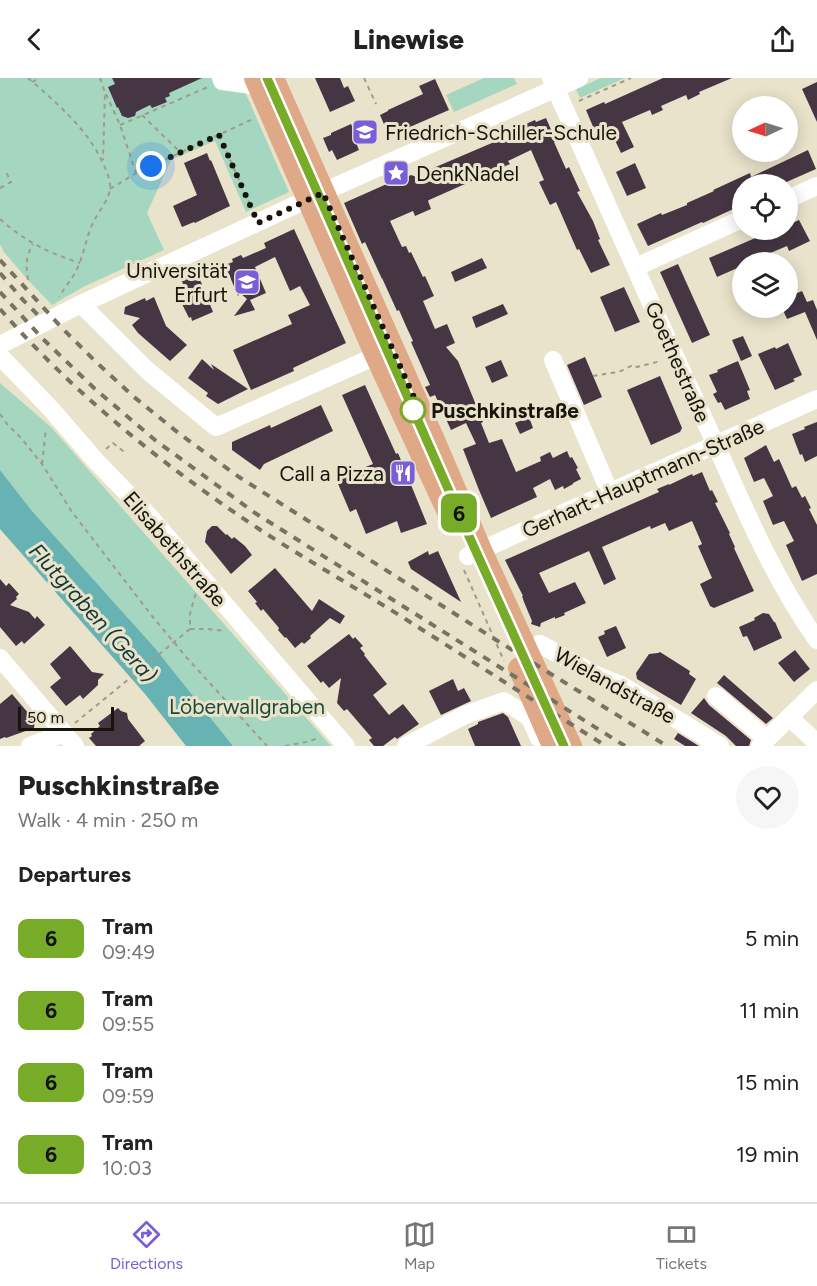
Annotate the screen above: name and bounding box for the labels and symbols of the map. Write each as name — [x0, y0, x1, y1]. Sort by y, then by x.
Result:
north arrow — [732, 96, 798, 162]
school or university icon: Friedrich-Schiller-Schule — [350, 117, 380, 147]
place label: Friedrich-Schiller-Schule — [385, 120, 617, 145]
your location — [136, 151, 166, 181]
place icon: DenkNadel — [381, 158, 411, 188]
place label: DenkNadel — [416, 161, 519, 186]
place label: Universität Erfurt — [126, 258, 228, 307]
school or university icon: Universität Erfurt — [232, 267, 262, 297]
street label: Goethestraße — [640, 298, 716, 426]
marker: Puschkinstraße — [400, 397, 426, 423]
place label: Puschkinstraße — [431, 398, 579, 423]
street label: Gerhart-Hauptmann-Straße — [518, 413, 768, 543]
restaurant icon: Call a Pizza — [388, 458, 418, 488]
place label: Call a Pizza — [279, 461, 384, 486]
street label: Elisabethstraße — [118, 486, 232, 612]
line badge: 6 — [440, 494, 478, 532]
water label: Flutgraben (Gera) — [23, 538, 163, 688]
street label: Wielandstraße — [550, 641, 680, 729]
park label: Löberwallgraben — [169, 694, 325, 719]
scale bar — [18, 704, 114, 732]

